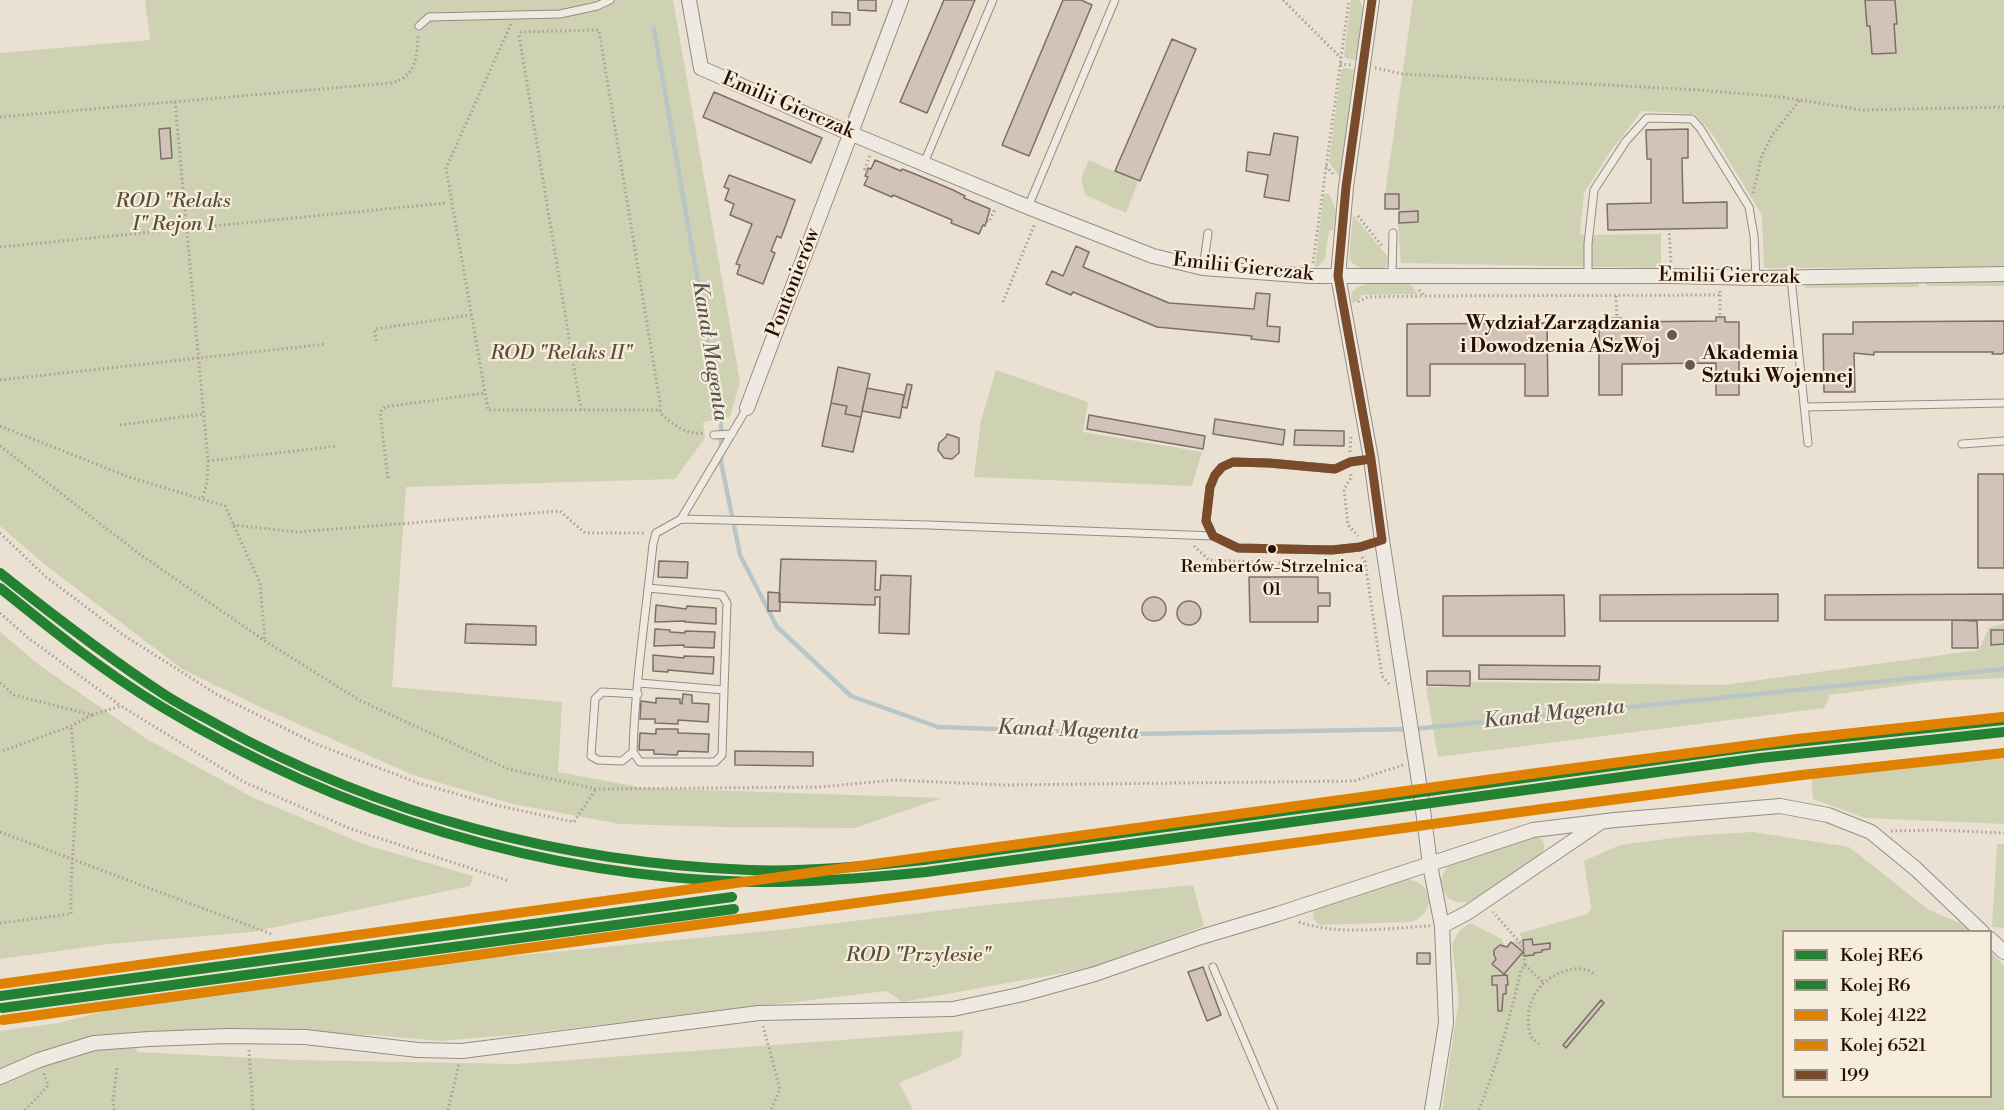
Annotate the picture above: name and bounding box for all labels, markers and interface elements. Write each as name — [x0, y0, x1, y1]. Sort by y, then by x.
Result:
street label: Emilii Gierczak — [718, 67, 858, 145]
park label: ROD "Relaks I" Rejon 1 — [115, 190, 231, 237]
street label: Pontonierów — [762, 225, 826, 341]
street label: Emilii Gierczak — [1171, 249, 1315, 287]
street label: Emilii Gierczak — [1658, 264, 1800, 290]
water label: Kanał Magenta — [685, 279, 733, 423]
place label: Wydział Zarządzania i Dowodzenia ASzWoj — [1460, 312, 1660, 359]
marker: Wydział Zarządzania i Dowodzenia ASzWoj — [1665, 328, 1679, 342]
park label: ROD "Relaks II" — [490, 342, 632, 366]
place label: Akademia Sztuki Wojennej — [1702, 342, 1853, 389]
marker: Akademia Sztuki Wojennej — [1683, 358, 1697, 372]
marker: Rembertów-Strzelnica 01 — [1266, 543, 1278, 555]
place label: Rembertów-Strzelnica 01 — [1181, 557, 1363, 600]
water label: Kanał Magenta — [1482, 695, 1626, 735]
water label: Kanał Magenta — [997, 716, 1139, 746]
legend — [1782, 930, 1992, 1098]
park label: ROD "Przylesie" — [846, 944, 990, 968]
text: Kolej RE6 — [1840, 944, 1923, 967]
text: Kolej R6 — [1840, 974, 1911, 997]
text: Kolej 4122 — [1840, 1004, 1927, 1027]
text: Kolej 6521 — [1840, 1034, 1926, 1057]
text: 199 — [1840, 1064, 1869, 1087]

